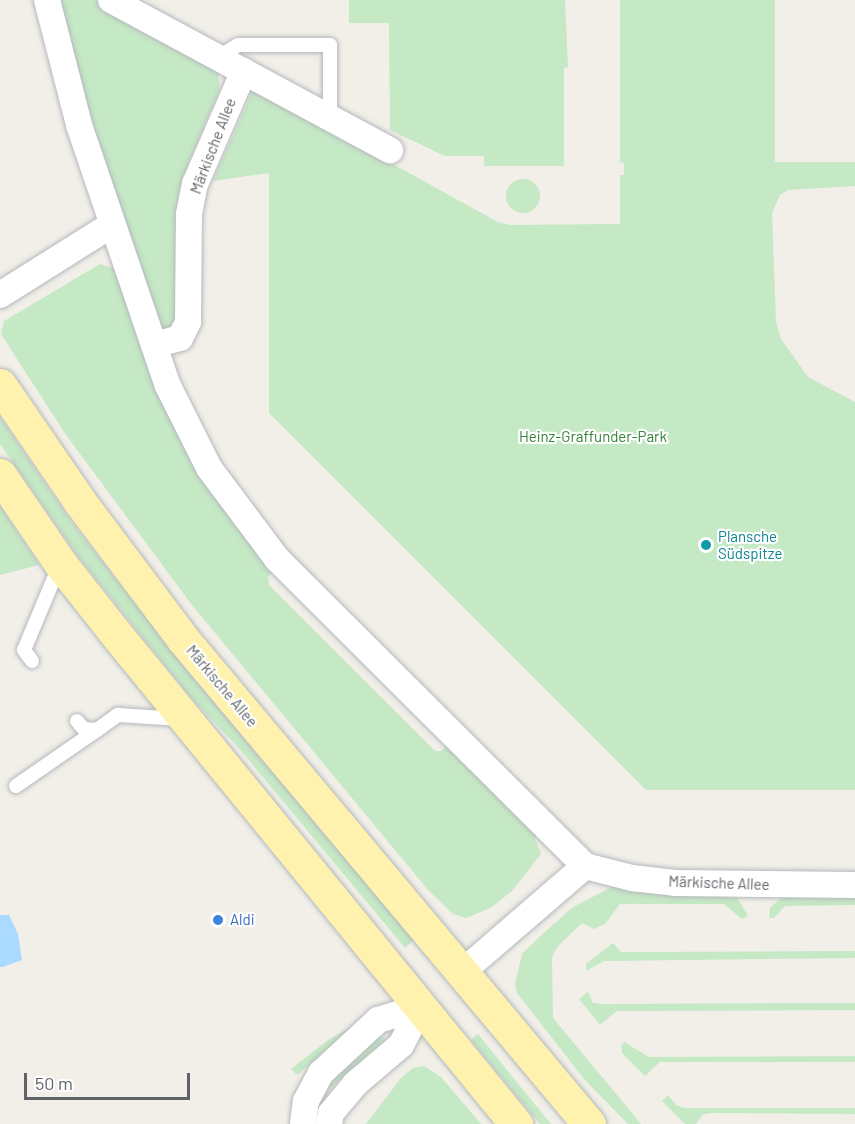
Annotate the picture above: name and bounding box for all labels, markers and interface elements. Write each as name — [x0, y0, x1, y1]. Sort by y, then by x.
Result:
street label: Märkische Allee — [186, 96, 240, 196]
park label: Heinz-Graffunder-Park — [519, 428, 667, 446]
place label: Plansche Südspitze — [718, 527, 782, 562]
marker: Plansche Südspitze — [699, 538, 713, 552]
street label: Märkische Allee — [183, 641, 261, 731]
street label: Märkische Allee — [668, 872, 770, 894]
place label: Aldi — [230, 911, 255, 929]
marker: Aldi — [211, 913, 225, 927]
scale bar — [27, 1061, 194, 1099]
text: 50 m — [35, 1072, 73, 1094]

